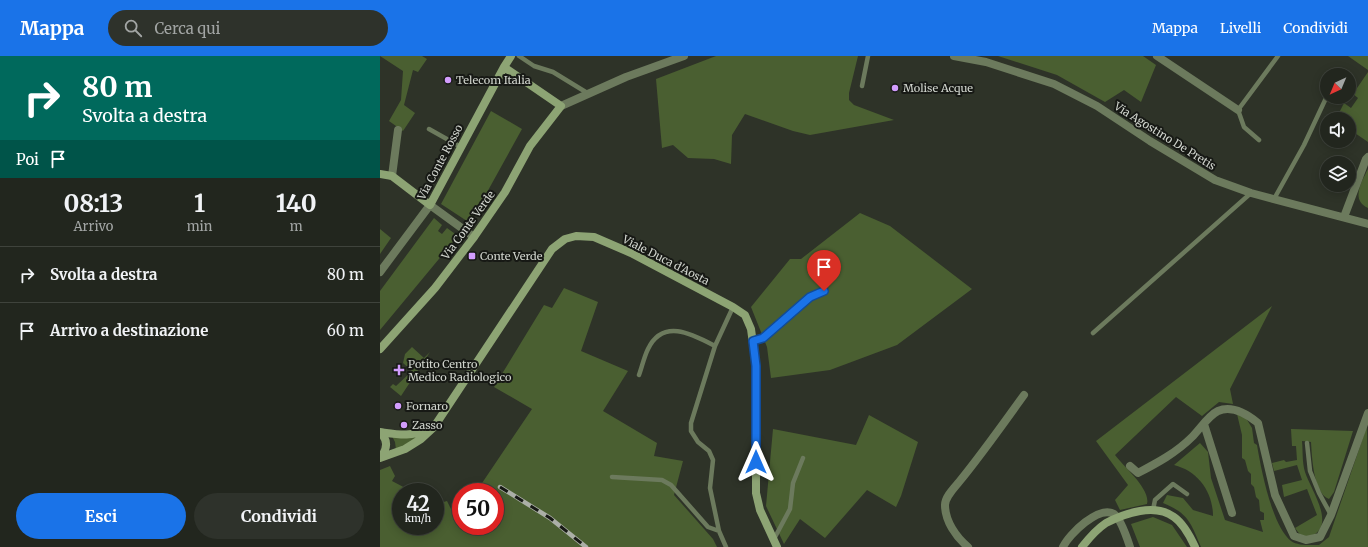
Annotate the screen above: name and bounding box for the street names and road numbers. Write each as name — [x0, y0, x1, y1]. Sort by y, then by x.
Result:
street label: Via Agostino De Pretis — [1111, 98, 1218, 173]
street label: Via Conte Rosso — [414, 121, 466, 203]
street label: Via Conte Verde — [438, 188, 498, 263]
street label: Viale Duca d'Aosta — [619, 232, 712, 288]

